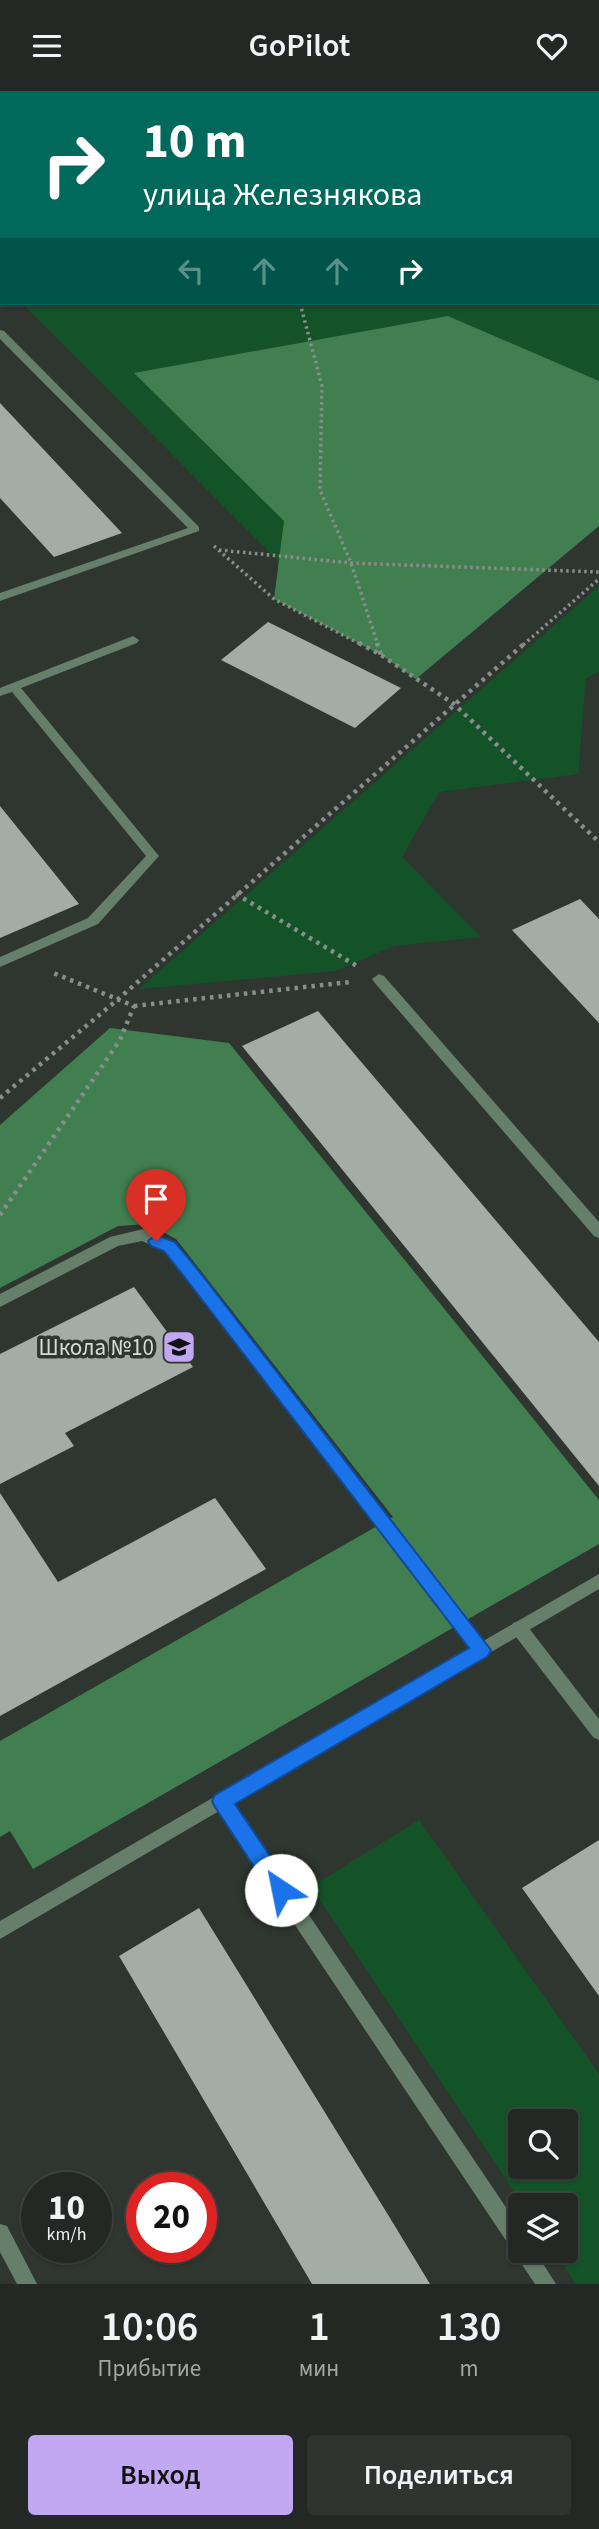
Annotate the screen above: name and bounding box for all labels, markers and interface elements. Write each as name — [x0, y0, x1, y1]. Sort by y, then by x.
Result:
text: GoPilot — [249, 23, 350, 69]
icon: menu — [28, 27, 66, 65]
icon: heart — [533, 27, 571, 65]
text: 10 m — [143, 107, 247, 177]
icon: right — [28, 119, 119, 210]
text: улица Железнякова — [143, 172, 422, 218]
icon: left — [172, 252, 210, 290]
icon: ahead — [245, 252, 283, 290]
icon: ahead — [318, 252, 356, 290]
icon: right — [391, 252, 429, 290]
pin — [126, 1169, 186, 1241]
icon: arrive — [137, 1180, 175, 1218]
school or university icon: Школа №10 — [160, 1328, 198, 1366]
place label: Школа №10 — [39, 1331, 154, 1364]
position arrow — [244, 1853, 318, 1927]
map controls — [508, 2109, 578, 2263]
button: search — [508, 2109, 578, 2179]
speed limit sign: 20 — [126, 2172, 217, 2263]
text: 10 — [48, 2183, 85, 2233]
button: layers — [508, 2193, 578, 2263]
text: km/h — [47, 2222, 86, 2247]
text: 10:06 — [100, 2297, 198, 2357]
text: 1 — [308, 2297, 330, 2357]
text: 130 — [437, 2297, 501, 2357]
text: Прибытие — [98, 2352, 201, 2385]
text: мин — [299, 2352, 339, 2385]
text: m — [460, 2352, 479, 2385]
button: Выход — [28, 2435, 293, 2515]
button: Поделиться — [307, 2435, 571, 2515]

